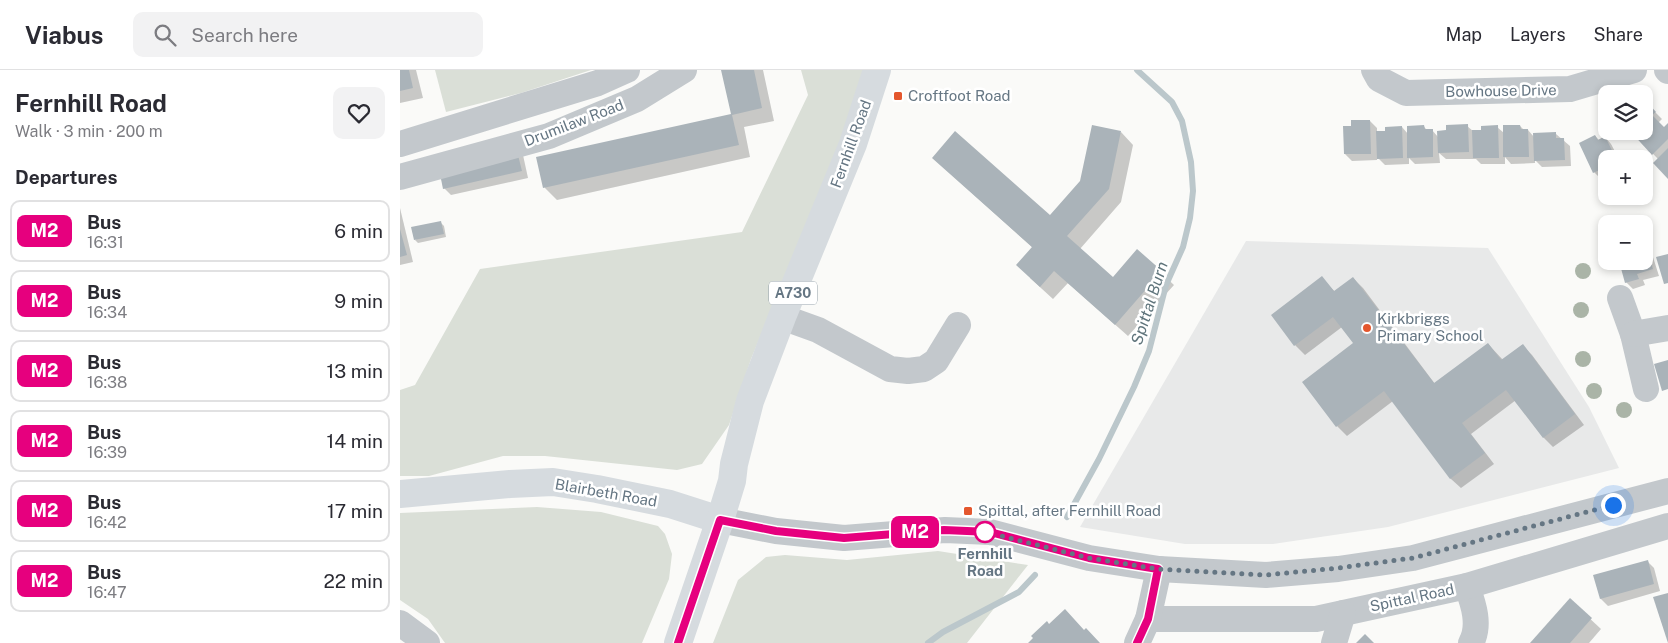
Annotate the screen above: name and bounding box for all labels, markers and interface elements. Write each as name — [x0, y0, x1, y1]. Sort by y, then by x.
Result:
search box — [133, 12, 483, 57]
text: Viabus — [25, 21, 103, 49]
icon: search — [151, 21, 179, 49]
text: Search here — [191, 24, 298, 46]
text: Map — [1446, 24, 1482, 45]
text: Layers — [1510, 24, 1566, 45]
text: Share — [1594, 24, 1643, 45]
street label: Bowhouse Drive — [1445, 81, 1557, 100]
map controls — [1598, 85, 1653, 270]
button: layers — [1598, 85, 1653, 140]
button: heart — [333, 87, 385, 139]
place label: Croftfoot Road — [908, 87, 1010, 104]
text: Fernhill Road — [15, 89, 167, 117]
marker: Croftfoot Road — [892, 90, 904, 102]
street label: Drumilaw Road — [522, 96, 626, 149]
street label: Fernhill Road — [827, 98, 874, 190]
text: Walk · 3 min · 200 m — [15, 122, 163, 141]
button: + — [1598, 150, 1653, 205]
text: Departures — [15, 166, 118, 188]
text: Bus — [87, 211, 121, 233]
button: − — [1598, 215, 1653, 270]
text: M2 — [31, 220, 58, 241]
text: 6 min — [334, 220, 383, 242]
text: 16:31 — [87, 233, 124, 252]
water label: Spittal Burn — [1127, 259, 1172, 347]
text: Bus — [87, 281, 121, 303]
road number: A730 — [769, 282, 817, 304]
text: M2 — [31, 290, 58, 311]
text: 9 min — [334, 290, 383, 312]
text: 16:34 — [87, 303, 127, 322]
place label: Kirkbriggs Primary School — [1377, 310, 1483, 344]
marker: Kirkbriggs Primary School — [1361, 322, 1373, 334]
text: Bus — [87, 351, 121, 373]
text: M2 — [31, 360, 58, 381]
text: 13 min — [326, 360, 383, 382]
text: 16:38 — [87, 373, 127, 392]
text: Bus — [87, 421, 121, 443]
text: M2 — [31, 430, 58, 451]
text: 14 min — [326, 430, 383, 452]
text: 16:39 — [87, 443, 127, 462]
street label: Blairbeth Road — [554, 475, 658, 510]
text: Bus — [87, 491, 121, 513]
your location — [1601, 493, 1626, 518]
text: M2 — [31, 500, 58, 521]
text: 17 min — [327, 500, 383, 522]
place label: Spittal, after Fernhill Road — [978, 502, 1161, 519]
marker: Spittal, after Fernhill Road — [962, 505, 974, 517]
text: 16:42 — [87, 513, 127, 532]
line badge: M2 — [892, 516, 938, 548]
text: M2 — [901, 521, 929, 542]
marker: Fernhill Road — [974, 521, 996, 543]
place label: Fernhill Road — [957, 545, 1013, 579]
text: Bus — [87, 561, 121, 583]
text: M2 — [31, 570, 58, 591]
text: 22 min — [324, 570, 383, 592]
street label: Spittal Road — [1368, 580, 1456, 615]
text: 16:47 — [87, 583, 127, 602]

